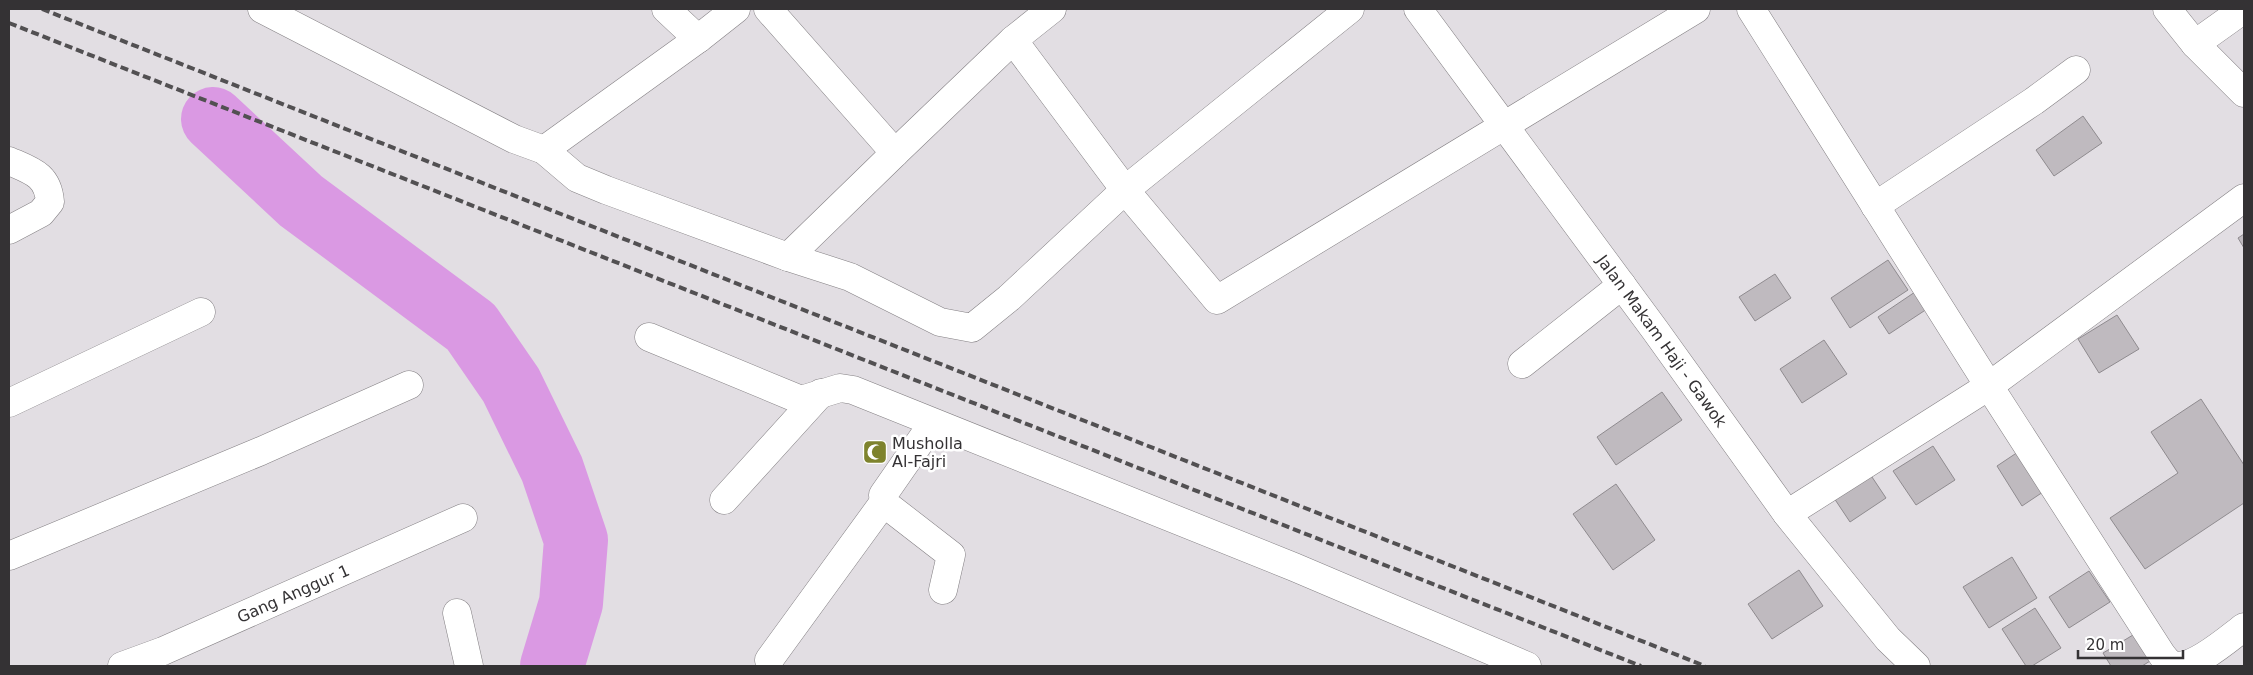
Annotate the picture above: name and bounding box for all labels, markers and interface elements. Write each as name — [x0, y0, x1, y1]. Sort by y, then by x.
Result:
street label: Jalan Makam Haji - Gawok — [1593, 250, 1731, 431]
place label: Musholla Al-Fajri — [892, 434, 963, 471]
mosque icon: Musholla Al-Fajri — [862, 439, 888, 465]
street label: Gang Anggur 1 — [234, 560, 352, 627]
scale bar — [2078, 628, 2183, 660]
text: 20 m — [2086, 636, 2124, 654]

